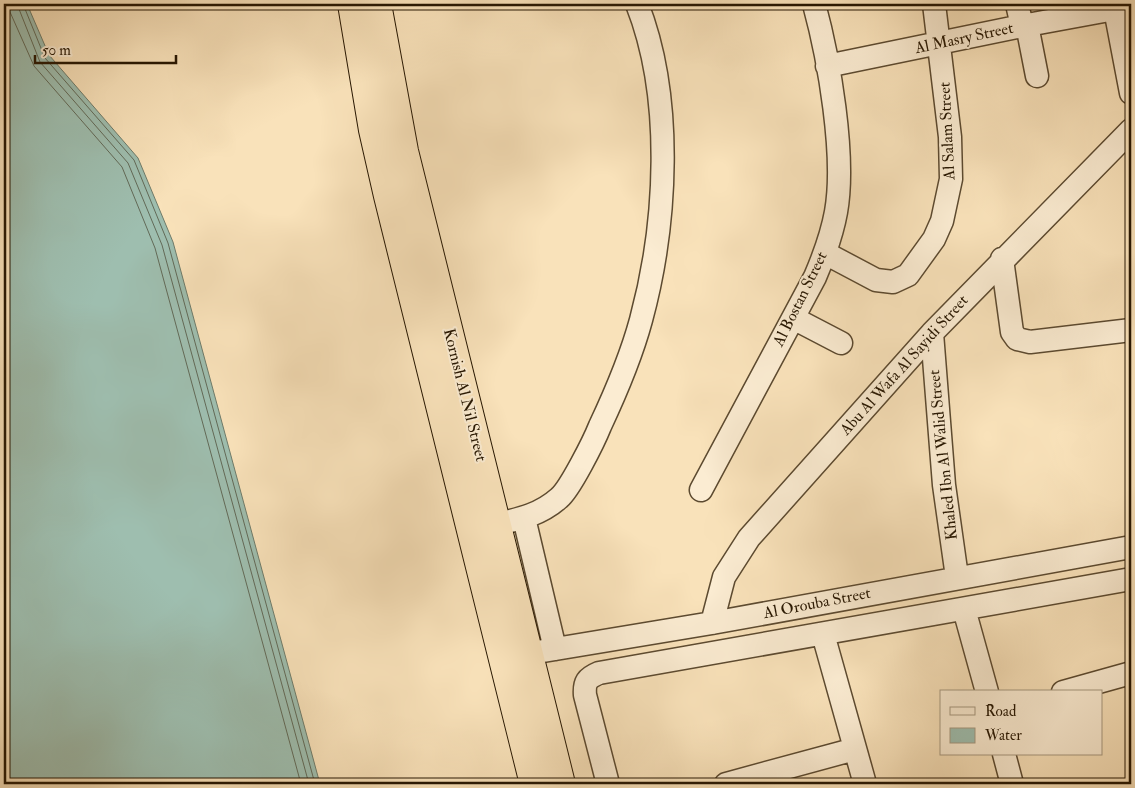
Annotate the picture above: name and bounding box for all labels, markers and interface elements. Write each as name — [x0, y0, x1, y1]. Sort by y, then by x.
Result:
street label: Al Masry Street — [912, 18, 1015, 58]
scale bar — [35, 32, 176, 64]
text: 50 m — [42, 41, 71, 60]
street label: Al Salam Street — [934, 81, 960, 182]
street label: Al Bostan Street — [768, 248, 832, 351]
street label: Abu Al Wafa Al Sayidi Street — [835, 291, 972, 440]
street label: Kornish Al Nil Street — [439, 326, 491, 464]
street label: Khaled Ibn Al Walid Street — [924, 369, 962, 541]
street label: Al Orouba Street — [761, 583, 872, 623]
legend — [940, 690, 1102, 756]
text: Road — [985, 702, 1017, 721]
text: Water — [984, 726, 1022, 745]

